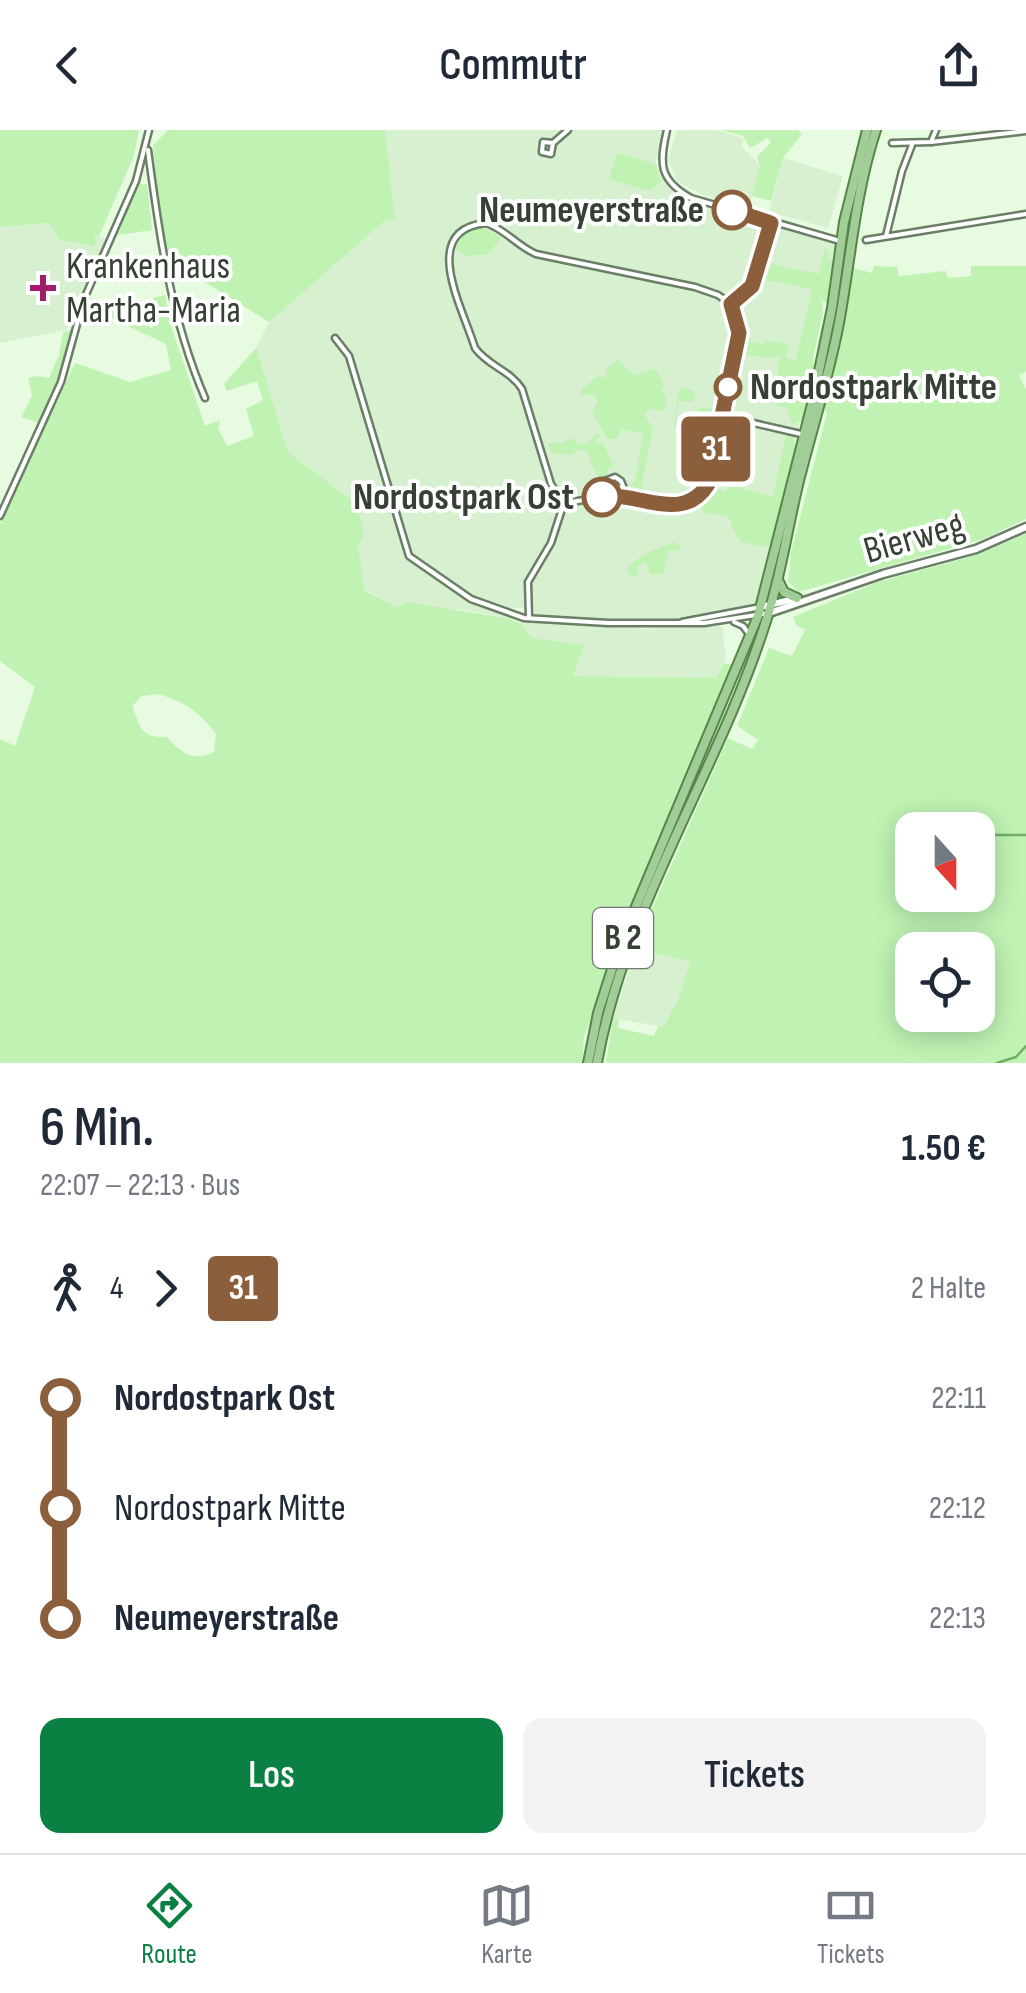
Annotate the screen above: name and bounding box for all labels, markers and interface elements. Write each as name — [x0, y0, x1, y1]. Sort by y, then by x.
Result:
icon: back — [40, 38, 95, 93]
text: Commutr — [439, 38, 587, 93]
icon: share — [931, 38, 986, 93]
place label: Neumeyerstraße — [479, 188, 704, 233]
marker: Neumeyerstraße — [713, 191, 751, 229]
place label: Krankenhaus Martha-Maria — [66, 244, 241, 333]
marker: Krankenhaus Martha-Maria — [30, 275, 56, 301]
place label: Nordostpark Mitte — [750, 365, 997, 410]
marker: Nordostpark Mitte — [715, 374, 741, 400]
line badge: 31 — [671, 416, 761, 482]
text: 31 — [701, 428, 731, 471]
place label: Nordostpark Ost — [353, 475, 574, 520]
marker: Nordostpark Ost — [583, 478, 621, 516]
street label: Bierweg — [859, 502, 969, 574]
north arrow — [895, 812, 995, 912]
map controls — [895, 812, 995, 1032]
road number: B 2 — [593, 908, 653, 968]
button: locate — [895, 932, 995, 1032]
text: 6 Min. — [40, 1095, 154, 1162]
text: 1.50 € — [901, 1126, 986, 1171]
text: 22:07 – 22:13 · Bus — [40, 1166, 240, 1205]
icon: walk — [40, 1261, 95, 1316]
icon: forward — [138, 1261, 193, 1316]
text: 31 — [228, 1267, 258, 1310]
text: 4 — [110, 1269, 123, 1308]
text: 2 Halte — [911, 1269, 986, 1308]
text: Nordostpark Ost — [114, 1376, 335, 1421]
text: 22:11 — [931, 1379, 986, 1418]
text: Nordostpark Mitte — [114, 1486, 346, 1531]
text: 22:12 — [929, 1489, 986, 1528]
text: Neumeyerstraße — [114, 1596, 339, 1641]
text: 22:13 — [929, 1599, 986, 1638]
button: Los — [40, 1718, 503, 1833]
button: Tickets — [523, 1718, 986, 1833]
tab: Route — [141, 1878, 197, 1971]
tab: Karte — [479, 1878, 534, 1971]
tab: Tickets — [817, 1878, 885, 1971]

